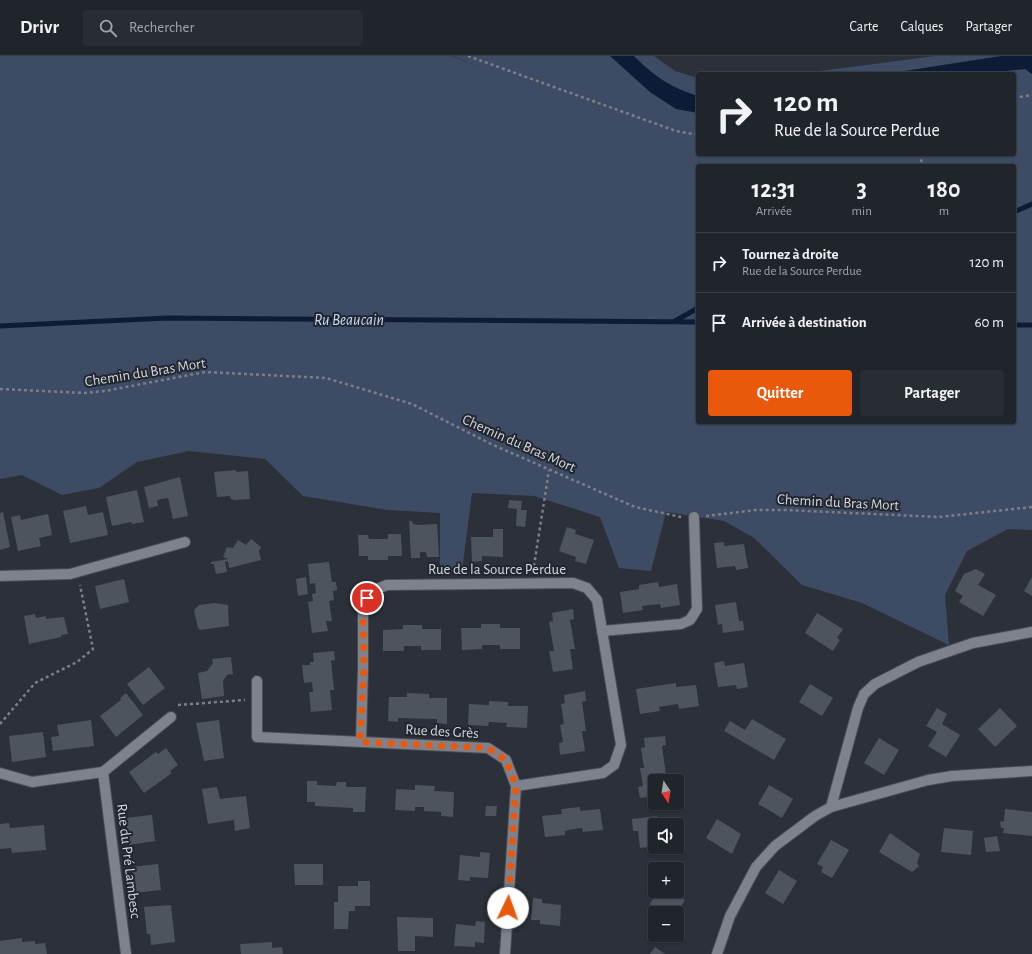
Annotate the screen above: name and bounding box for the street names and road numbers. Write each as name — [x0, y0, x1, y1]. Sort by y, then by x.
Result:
street label: Chemin du Bras Mort — [84, 355, 207, 389]
street label: Chemin du Bras Mort — [460, 412, 578, 475]
street label: Chemin du Bras Mort — [777, 492, 900, 513]
street label: Rue de la Source Perdue — [428, 562, 566, 577]
street label: Rue des Grès — [405, 722, 479, 741]
street label: Rue du Pré Lambesc — [114, 803, 143, 920]

